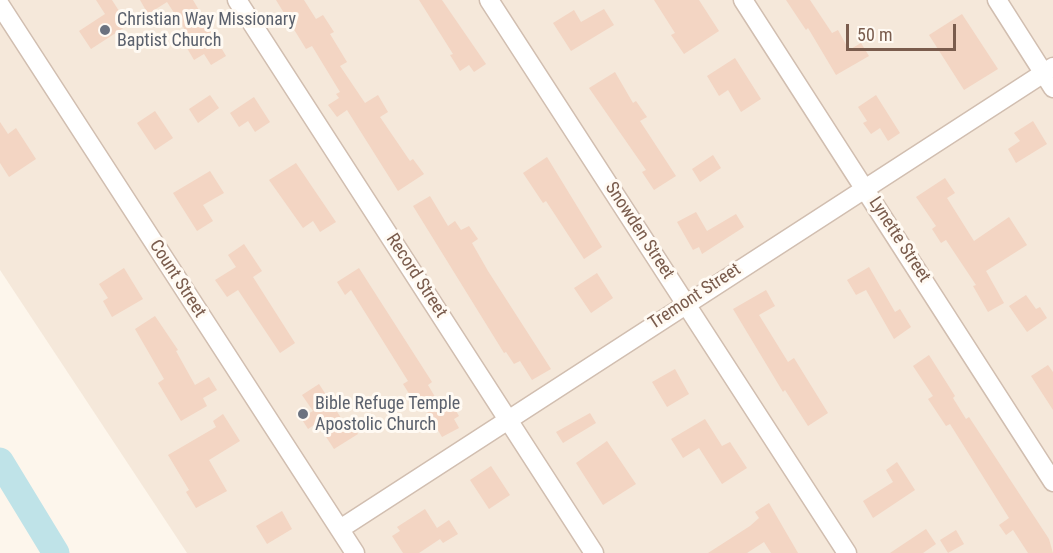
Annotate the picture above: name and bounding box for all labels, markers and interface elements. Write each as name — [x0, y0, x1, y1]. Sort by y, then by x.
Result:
place label: Christian Way Missionary Baptist Church — [117, 9, 296, 52]
scale bar — [849, 12, 958, 50]
marker: Christian Way Missionary Baptist Church — [98, 23, 112, 37]
text: 50 m — [857, 24, 892, 45]
street label: Snowden Street — [600, 178, 678, 284]
street label: Lynette Street — [863, 193, 935, 287]
street label: Record Street — [381, 230, 451, 322]
street label: Count Street — [144, 236, 210, 322]
street label: Tremont Street — [645, 259, 745, 335]
place label: Bible Refuge Temple Apostolic Church — [315, 393, 460, 436]
marker: Bible Refuge Temple Apostolic Church — [296, 407, 310, 421]

